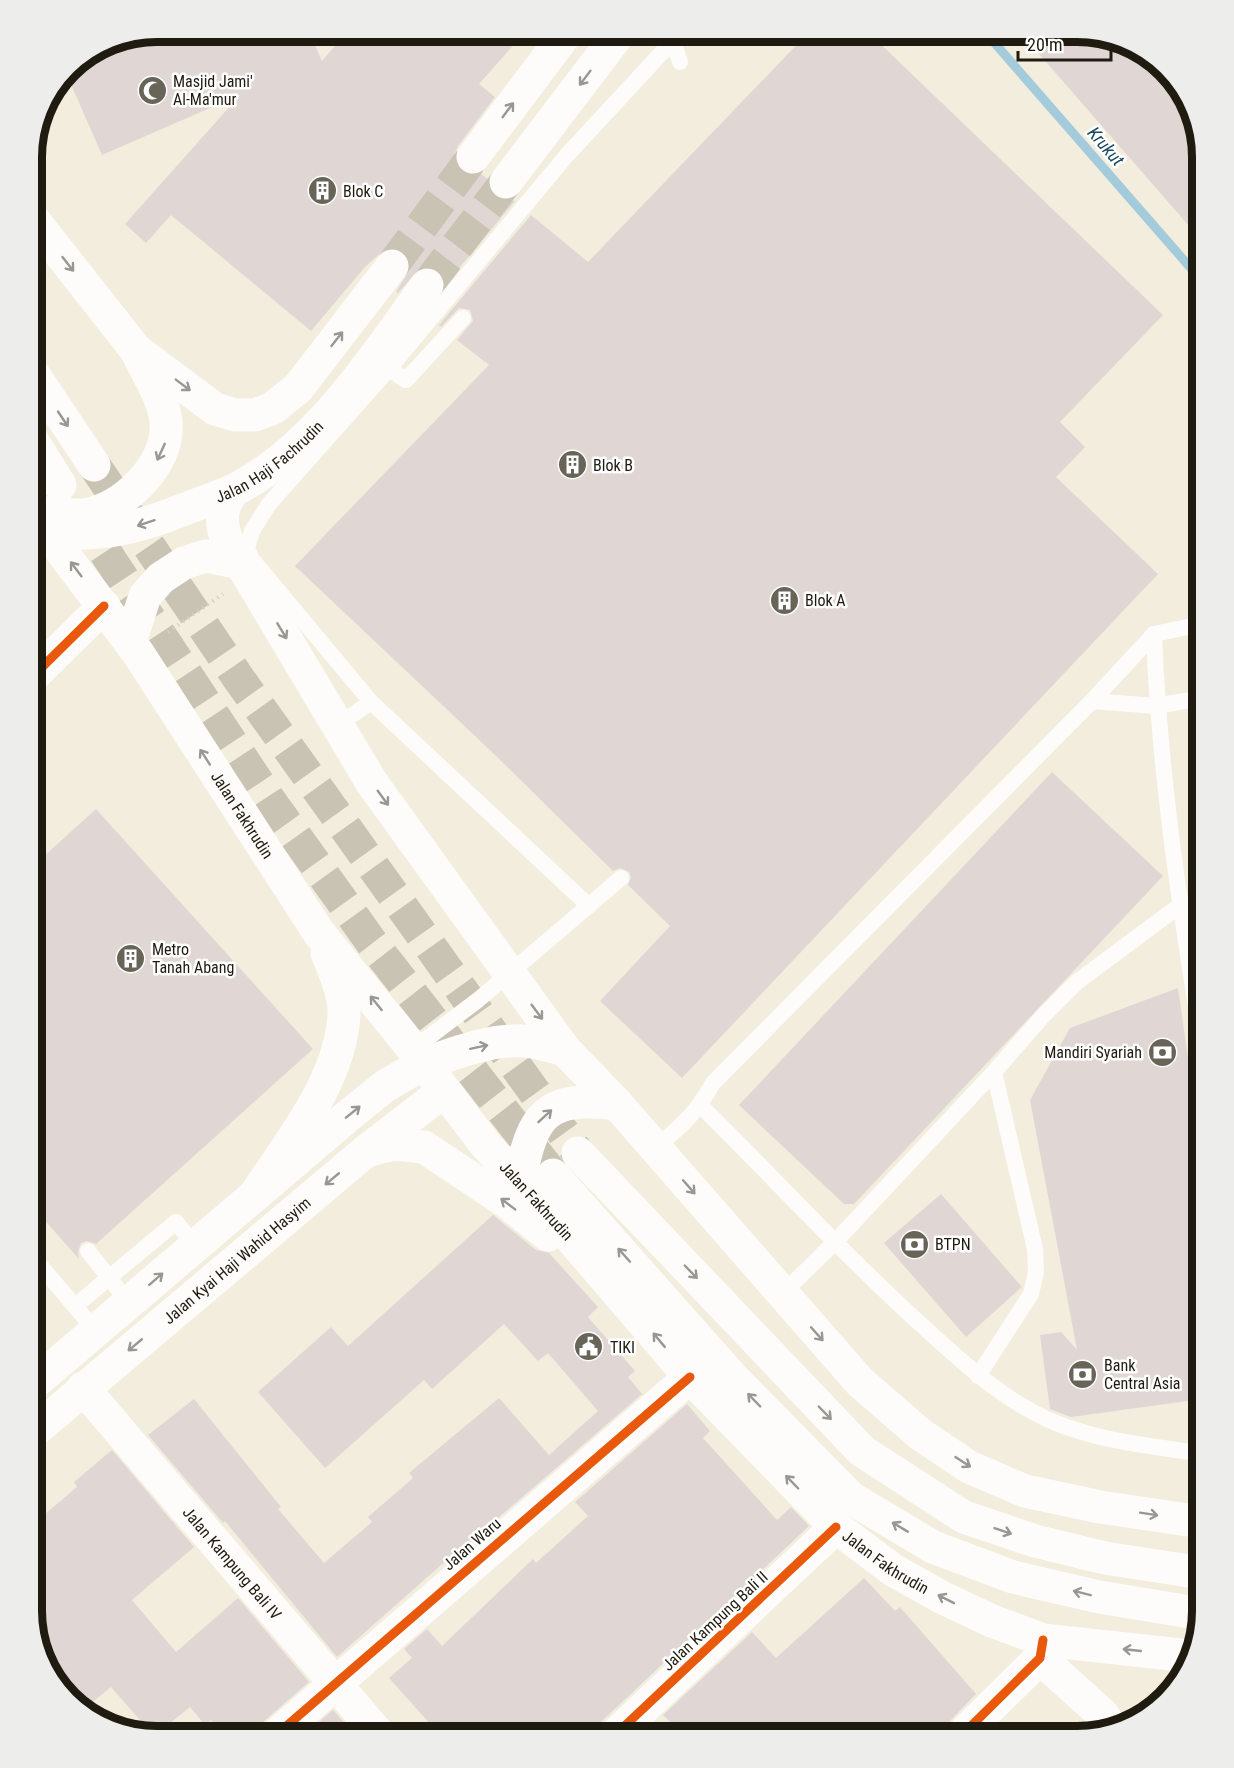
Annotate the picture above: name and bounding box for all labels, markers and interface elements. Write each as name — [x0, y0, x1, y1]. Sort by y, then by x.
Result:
scale bar — [1018, 24, 1111, 62]
text: 20 m — [1027, 34, 1062, 55]
one-way arrow — [579, 70, 591, 86]
place label: Masjid Jami' Al-Ma'mur — [173, 72, 253, 109]
mosque icon: Masjid Jami' Al-Ma'mur — [136, 74, 168, 106]
one-way arrow — [502, 102, 515, 118]
water label: Krukut — [1083, 122, 1129, 170]
building icon: Blok C — [306, 175, 338, 207]
place label: Blok C — [343, 182, 383, 201]
one-way arrow — [61, 256, 74, 272]
one-way arrow — [331, 331, 344, 347]
one-way arrow — [174, 379, 190, 392]
one-way arrow — [57, 410, 69, 427]
street label: Jalan Haji Fachrudin — [213, 417, 327, 506]
one-way arrow — [154, 442, 166, 460]
building icon: Blok B — [556, 449, 588, 481]
place label: Blok B — [593, 456, 633, 475]
one-way arrow — [137, 518, 156, 529]
one-way arrow — [70, 562, 83, 578]
building icon: Blok A — [768, 584, 800, 616]
place label: Blok A — [805, 591, 846, 610]
one-way arrow — [276, 622, 288, 639]
one-way arrow — [199, 749, 211, 766]
street label: Jalan Fakhrudin — [207, 768, 278, 862]
one-way arrow — [377, 789, 389, 805]
place label: Metro Tanah Abang — [152, 940, 234, 977]
building icon: Metro Tanah Abang — [115, 942, 147, 974]
one-way arrow — [369, 996, 383, 1011]
one-way arrow — [530, 1003, 543, 1019]
bank icon: Mandiri Syariah — [1147, 1036, 1179, 1068]
one-way arrow — [469, 1040, 488, 1052]
place label: Mandiri Syariah — [1044, 1043, 1142, 1062]
one-way arrow — [345, 1106, 361, 1119]
one-way arrow — [537, 1109, 552, 1123]
street label: Jalan Fakhrudin — [496, 1157, 577, 1244]
one-way arrow — [325, 1172, 340, 1186]
one-way arrow — [682, 1179, 696, 1194]
street label: Jalan Kyai Haji Wahid Hasyim — [159, 1193, 314, 1328]
one-way arrow — [500, 1198, 516, 1211]
bank icon: BTPN — [898, 1228, 930, 1260]
place label: BTPN — [935, 1235, 971, 1254]
one-way arrow — [617, 1248, 631, 1263]
one-way arrow — [684, 1264, 698, 1279]
one-way arrow — [148, 1273, 164, 1286]
one-way arrow — [810, 1326, 824, 1341]
public building icon: TIKI — [573, 1331, 605, 1363]
one-way arrow — [652, 1332, 665, 1348]
one-way arrow — [128, 1338, 143, 1352]
place label: TIKI — [610, 1338, 635, 1357]
place label: Bank Central Asia — [1104, 1356, 1180, 1393]
bank icon: Bank Central Asia — [1067, 1358, 1099, 1390]
one-way arrow — [747, 1392, 762, 1407]
one-way arrow — [818, 1405, 832, 1420]
one-way arrow — [954, 1457, 971, 1469]
one-way arrow — [785, 1475, 799, 1490]
street label: Jalan Kampung Bali IV — [179, 1503, 286, 1623]
one-way arrow — [1139, 1509, 1159, 1520]
street label: Jalan Waru — [439, 1514, 505, 1574]
one-way arrow — [892, 1521, 909, 1533]
street label: Jalan Fakhrudin — [839, 1526, 932, 1598]
one-way arrow — [993, 1526, 1012, 1537]
street label: Jalan Kampung Bali II — [658, 1567, 772, 1675]
one-way arrow — [1073, 1587, 1092, 1599]
one-way arrow — [938, 1593, 956, 1605]
one-way arrow — [1123, 1644, 1143, 1655]

